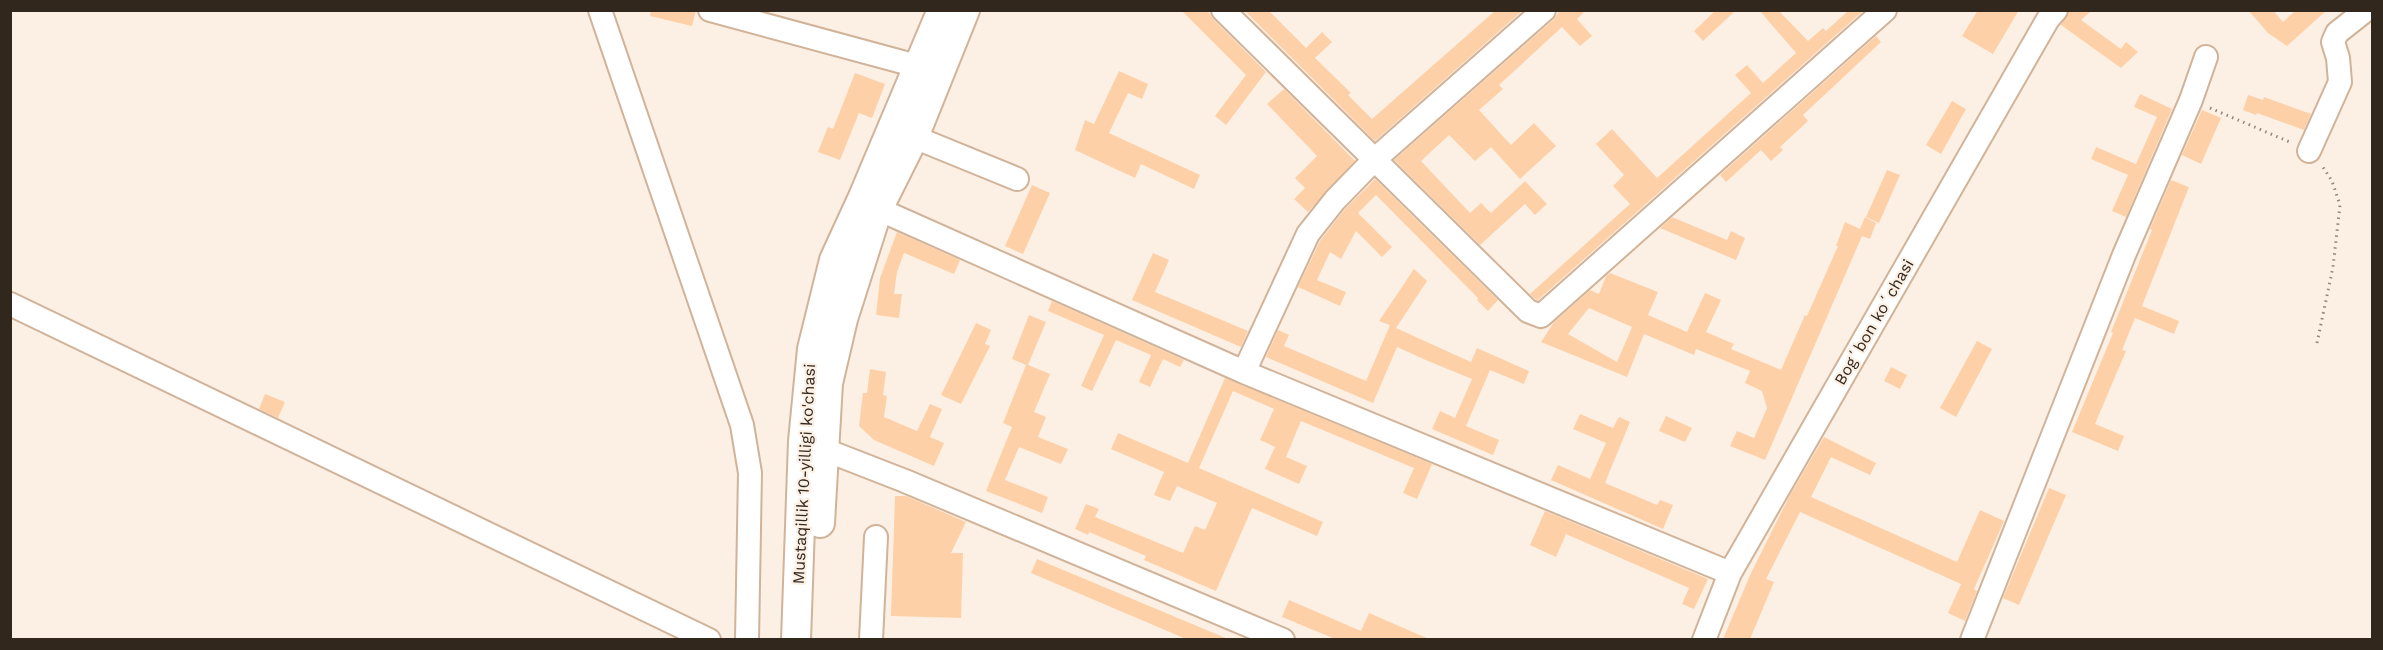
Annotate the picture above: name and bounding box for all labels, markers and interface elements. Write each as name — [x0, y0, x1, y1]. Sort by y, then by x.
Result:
street label: Bogʻbon koʻchasi — [1830, 256, 1918, 388]
street label: Mustaqillik 10-yilligi ko'chasi — [789, 363, 819, 585]

